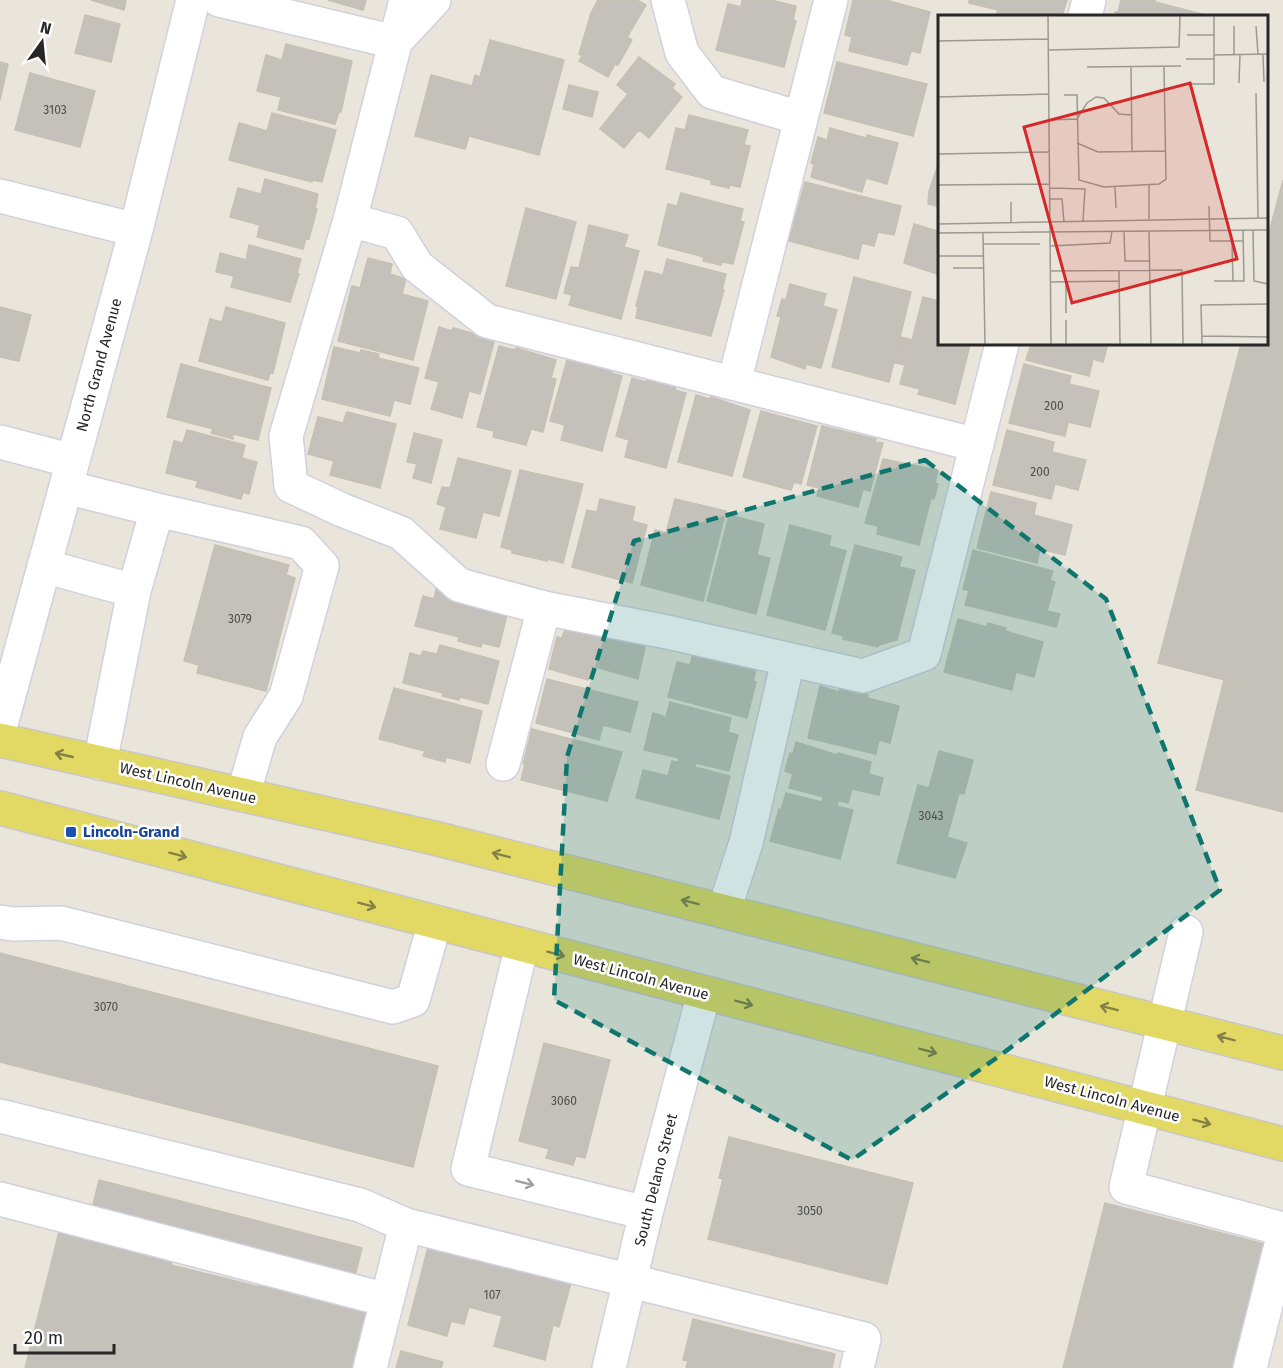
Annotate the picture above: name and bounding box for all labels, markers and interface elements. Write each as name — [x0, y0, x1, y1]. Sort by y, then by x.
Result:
north arrow — [12, 12, 72, 72]
inset map — [938, 15, 1268, 345]
text: N — [38, 17, 53, 39]
house number: 3103 — [43, 103, 67, 117]
street label: North Grand Avenue — [73, 296, 125, 434]
house number: 200 — [1044, 399, 1064, 413]
house number: 200 — [1030, 465, 1050, 479]
house number: 3079 — [228, 612, 252, 626]
one-way arrow — [54, 748, 73, 760]
street label: West Lincoln Avenue — [118, 758, 258, 808]
house number: 3043 — [919, 809, 943, 823]
place label: Lincoln-Grand — [83, 823, 179, 841]
marker: Lincoln-Grand — [64, 825, 78, 839]
one-way arrow — [492, 848, 511, 860]
one-way arrow — [169, 849, 188, 861]
one-way arrow — [681, 895, 700, 907]
one-way arrow — [357, 899, 376, 911]
one-way arrow — [546, 949, 565, 960]
street label: West Lincoln Avenue — [571, 950, 711, 1004]
one-way arrow — [911, 954, 930, 965]
one-way arrow — [734, 998, 753, 1010]
house number: 3070 — [94, 1000, 118, 1014]
one-way arrow — [1100, 1002, 1119, 1013]
one-way arrow — [1217, 1032, 1236, 1044]
one-way arrow — [919, 1046, 938, 1058]
street label: West Lincoln Avenue — [1042, 1072, 1182, 1126]
house number: 3060 — [551, 1094, 577, 1108]
street label: South Delano Street — [631, 1111, 681, 1248]
one-way arrow — [1192, 1117, 1211, 1129]
one-way arrow — [515, 1177, 534, 1189]
house number: 3050 — [797, 1204, 823, 1218]
house number: 107 — [484, 1288, 500, 1302]
scale bar — [15, 1317, 114, 1355]
text: 20 m — [24, 1327, 63, 1349]

